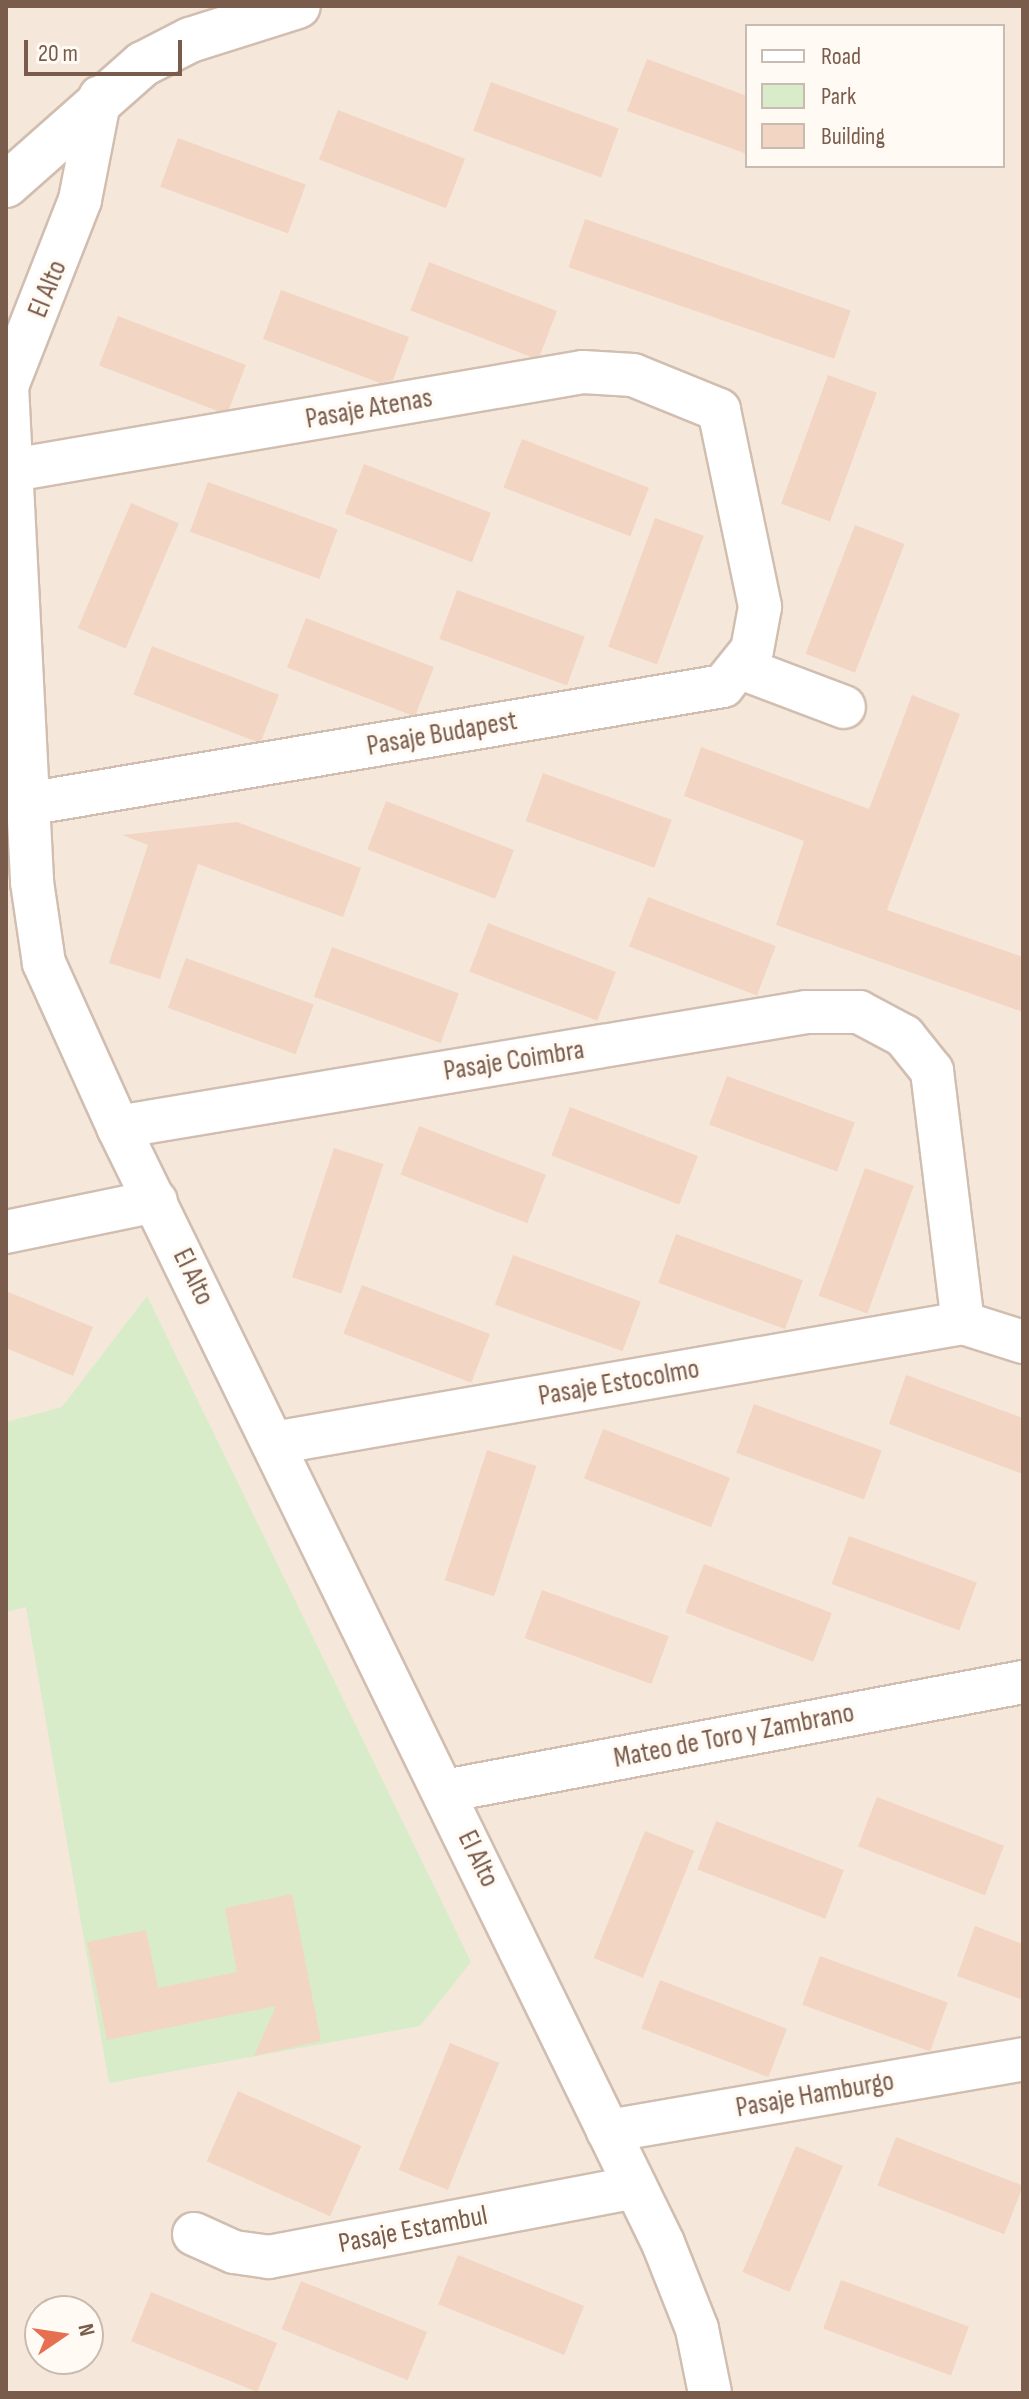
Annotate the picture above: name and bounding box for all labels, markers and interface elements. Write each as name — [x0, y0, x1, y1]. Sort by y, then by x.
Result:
scale bar — [28, 24, 186, 74]
legend — [745, 24, 1005, 168]
text: 20 m — [38, 39, 78, 68]
text: Road — [821, 42, 861, 71]
text: Park — [821, 82, 856, 111]
text: Building — [821, 122, 885, 151]
street label: El Alto — [21, 255, 75, 323]
street label: Pasaje Atenas — [303, 381, 435, 437]
street label: Pasaje Budapest — [364, 704, 520, 764]
street label: Pasaje Coimbra — [441, 1033, 587, 1089]
street label: El Alto — [165, 1243, 221, 1311]
street label: Pasaje Estocolmo — [536, 1352, 702, 1414]
street label: Mateo de Toro y Zambrano — [611, 1696, 857, 1776]
street label: El Alto — [450, 1825, 506, 1893]
street label: Pasaje Hamburgo — [733, 2065, 897, 2125]
street label: Pasaje Estambul — [336, 2199, 490, 2261]
north arrow — [24, 2295, 104, 2375]
text: N — [71, 2321, 100, 2339]

